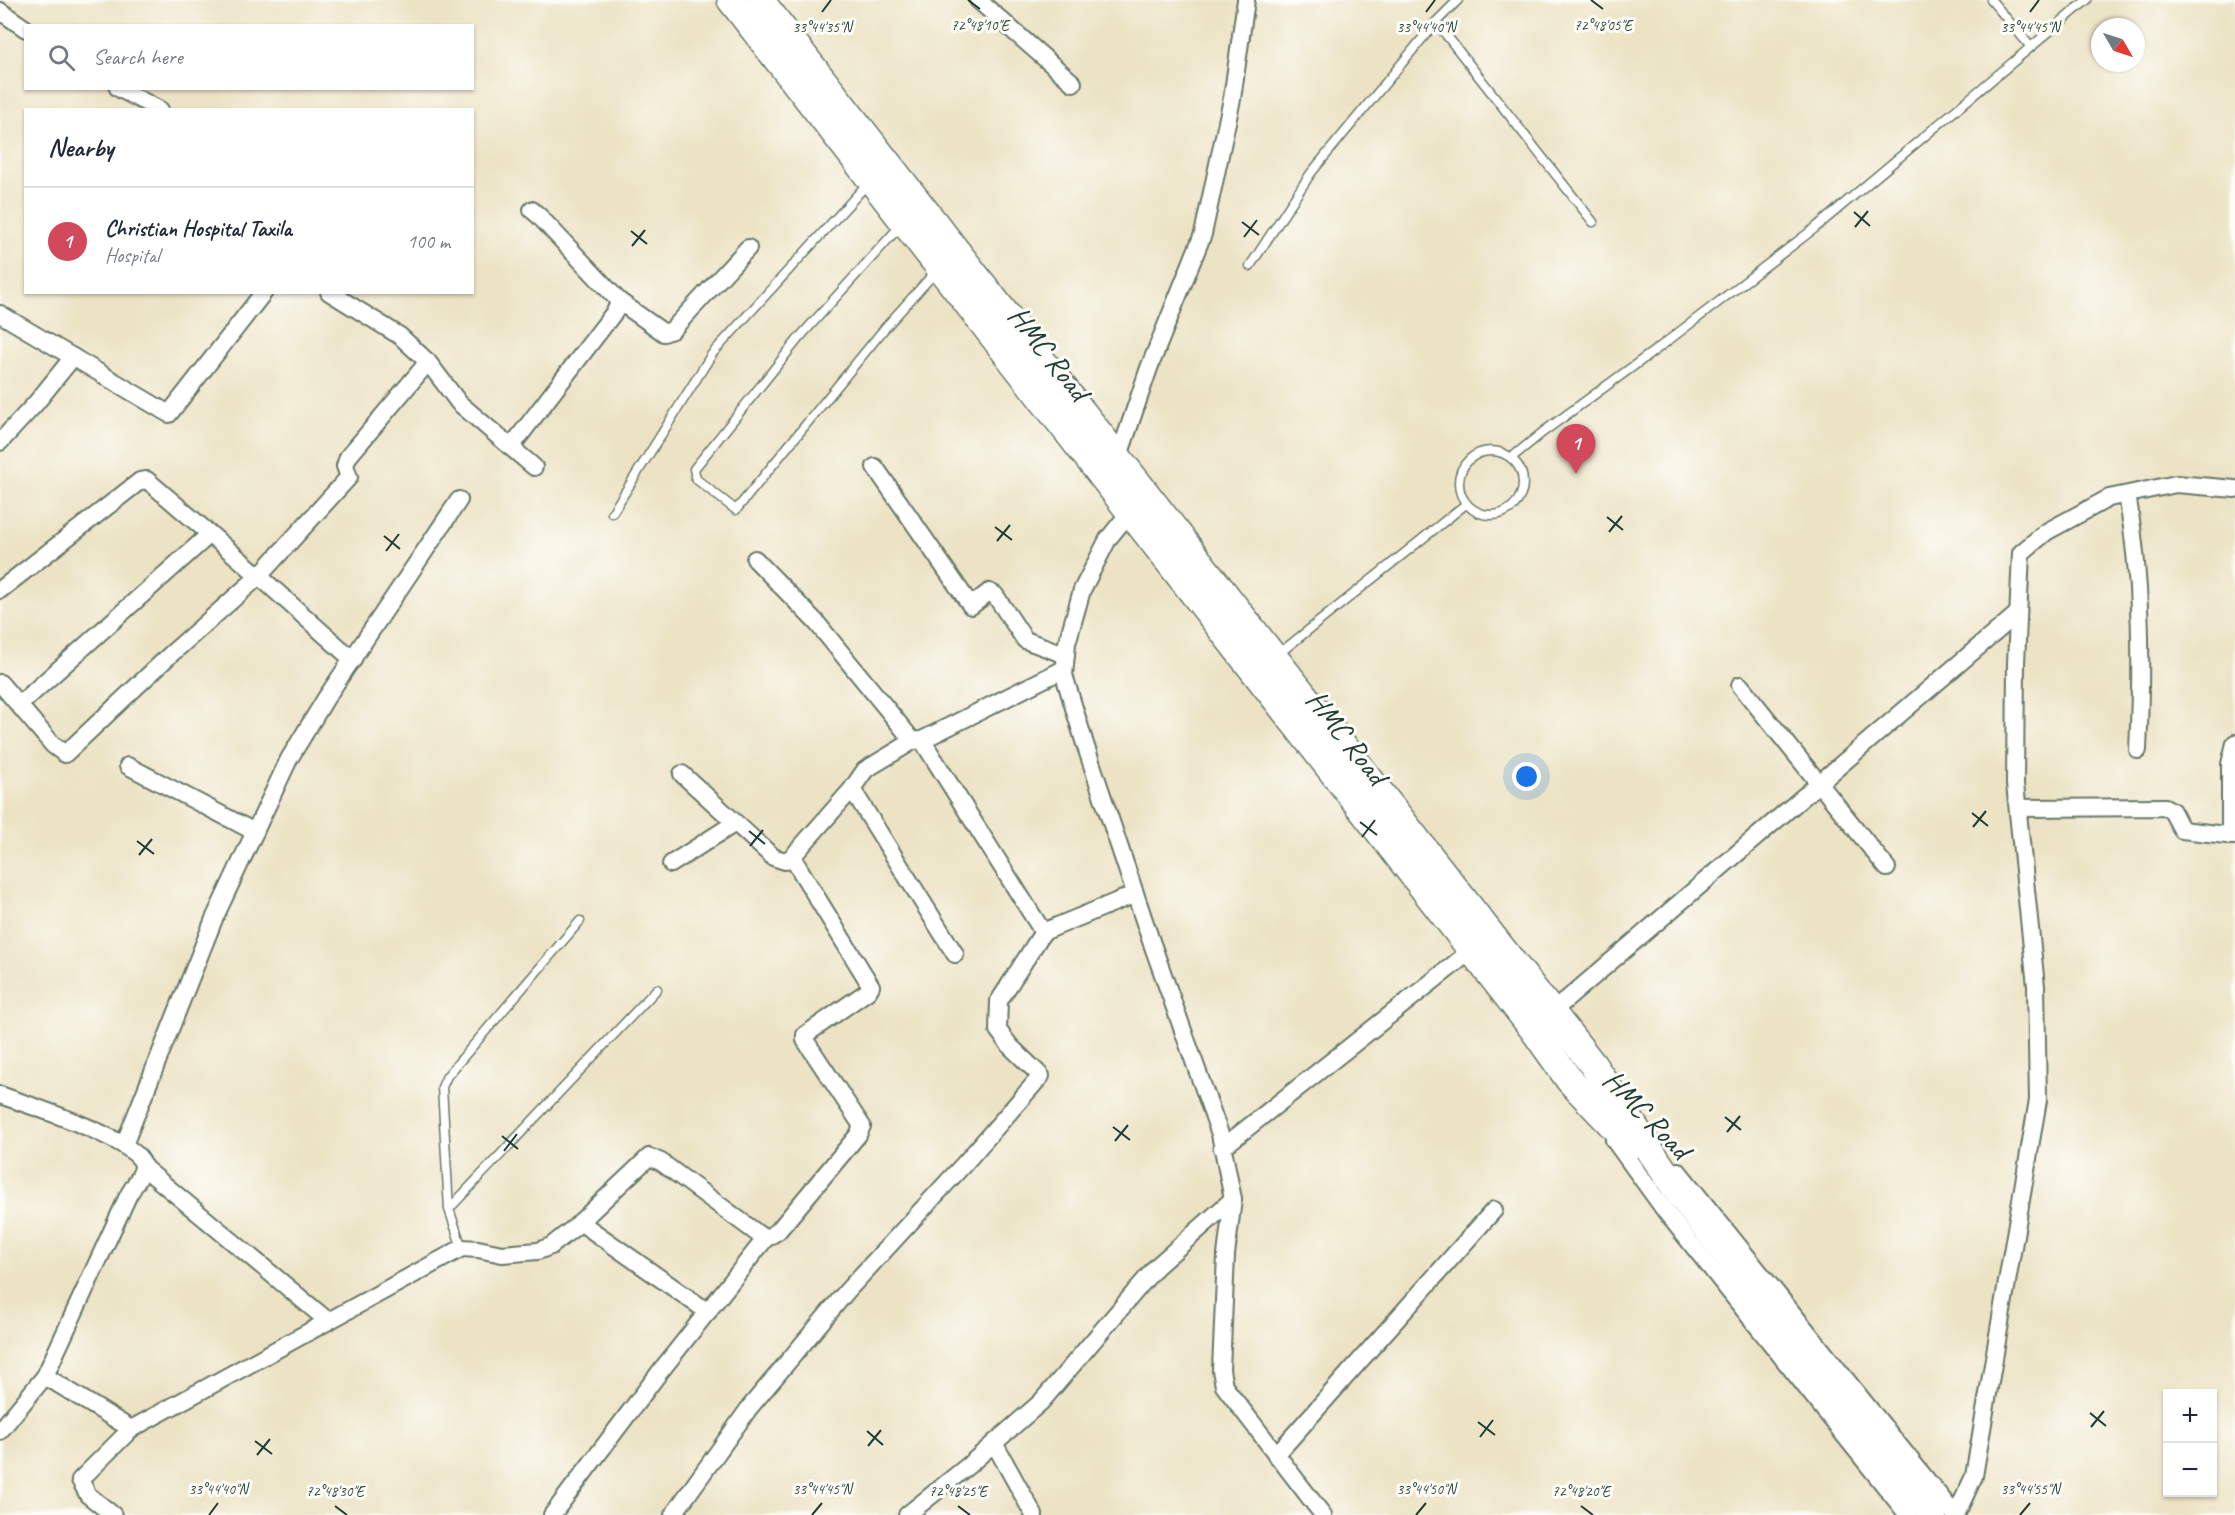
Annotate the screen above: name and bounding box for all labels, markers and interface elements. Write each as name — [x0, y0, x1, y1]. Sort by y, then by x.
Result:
text: 72°48'10"E — [951, 16, 1011, 35]
text: 72°48'05"E — [1574, 16, 1634, 35]
text: 33°44'35"N — [792, 18, 855, 37]
text: 33°44'40"N — [1396, 18, 1459, 37]
text: 33°44'45"N — [2000, 18, 2063, 37]
north arrow — [2091, 18, 2145, 72]
search box — [24, 24, 474, 90]
icon: search — [45, 41, 78, 74]
text: Search here — [93, 43, 183, 71]
text: Nearby — [48, 131, 113, 164]
text: Christian Hospital Taxila — [105, 215, 292, 243]
text: 1 — [63, 229, 72, 254]
text: 100 m — [407, 229, 450, 254]
text: Hospital — [105, 243, 160, 268]
street label: HMC Road — [1000, 298, 1101, 412]
pin: 1 — [1556, 424, 1596, 474]
street label: HMC Road — [1298, 682, 1399, 796]
your location — [1512, 762, 1541, 791]
street label: HMC Road — [1595, 1061, 1702, 1170]
map controls — [2163, 1389, 2217, 1497]
button: + — [2163, 1389, 2217, 1443]
button: − — [2163, 1443, 2217, 1497]
text: 33°44'40"N — [188, 1480, 251, 1499]
text: 33°44'45"N — [792, 1480, 855, 1499]
text: 33°44'50"N — [1396, 1480, 1459, 1499]
text: 33°44'55"N — [2000, 1480, 2063, 1499]
text: 72°48'30"E — [306, 1482, 366, 1501]
text: 72°48'25"E — [929, 1482, 989, 1501]
text: 72°48'20"E — [1552, 1482, 1612, 1501]

